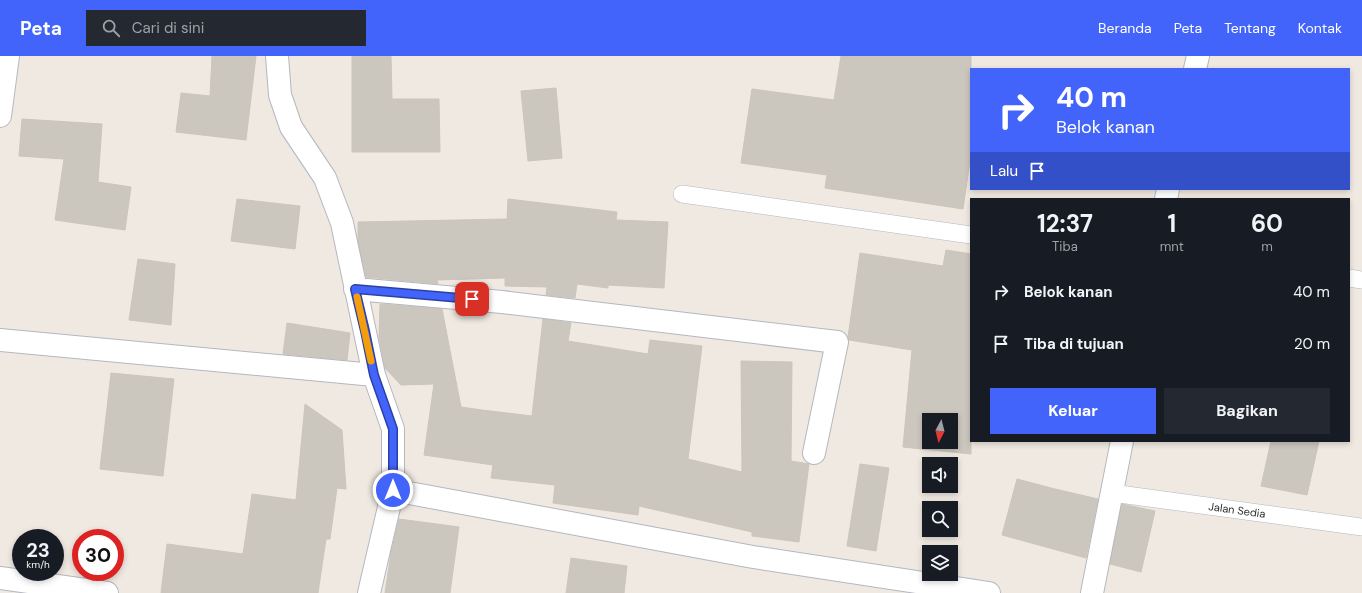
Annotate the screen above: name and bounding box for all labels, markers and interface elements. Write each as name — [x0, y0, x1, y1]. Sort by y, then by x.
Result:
search box — [86, 10, 366, 46]
text: Peta — [20, 16, 62, 41]
icon: search — [100, 17, 122, 39]
text: Cari di sini — [132, 18, 204, 38]
text: Beranda — [1098, 19, 1152, 37]
text: Peta — [1174, 19, 1202, 37]
text: Tentang — [1224, 19, 1276, 37]
text: Kontak — [1298, 19, 1342, 37]
text: 40 m — [1056, 79, 1127, 116]
icon: right — [990, 84, 1042, 136]
text: Belok kanan — [1056, 115, 1155, 139]
icon: arrive — [1026, 160, 1048, 182]
text: Lalu — [990, 161, 1018, 181]
text: 12:37 — [1037, 208, 1093, 239]
text: 1 — [1167, 208, 1176, 239]
text: 60 — [1251, 208, 1283, 239]
text: Tiba — [1052, 238, 1078, 255]
text: mnt — [1160, 238, 1184, 255]
text: m — [1261, 238, 1273, 255]
icon: right — [990, 281, 1012, 303]
pin — [455, 282, 489, 316]
text: Belok kanan — [1024, 282, 1112, 302]
text: 40 m — [1293, 282, 1330, 302]
icon: arrive — [461, 288, 483, 310]
icon: arrive — [990, 333, 1012, 355]
text: Tiba di tujuan — [1024, 334, 1124, 354]
text: 20 m — [1294, 334, 1330, 354]
button: Keluar — [990, 388, 1156, 434]
button: Bagikan — [1164, 388, 1330, 434]
north arrow — [922, 413, 958, 449]
map controls — [922, 413, 958, 581]
button: sound — [922, 457, 958, 493]
position arrow — [372, 469, 414, 511]
street label: Jalan Sedia — [1208, 499, 1266, 521]
button: search — [922, 501, 958, 537]
speed limit sign: 30 — [72, 529, 124, 581]
text: 23 — [26, 537, 50, 563]
button: layers — [922, 545, 958, 581]
text: km/h — [26, 558, 50, 571]

